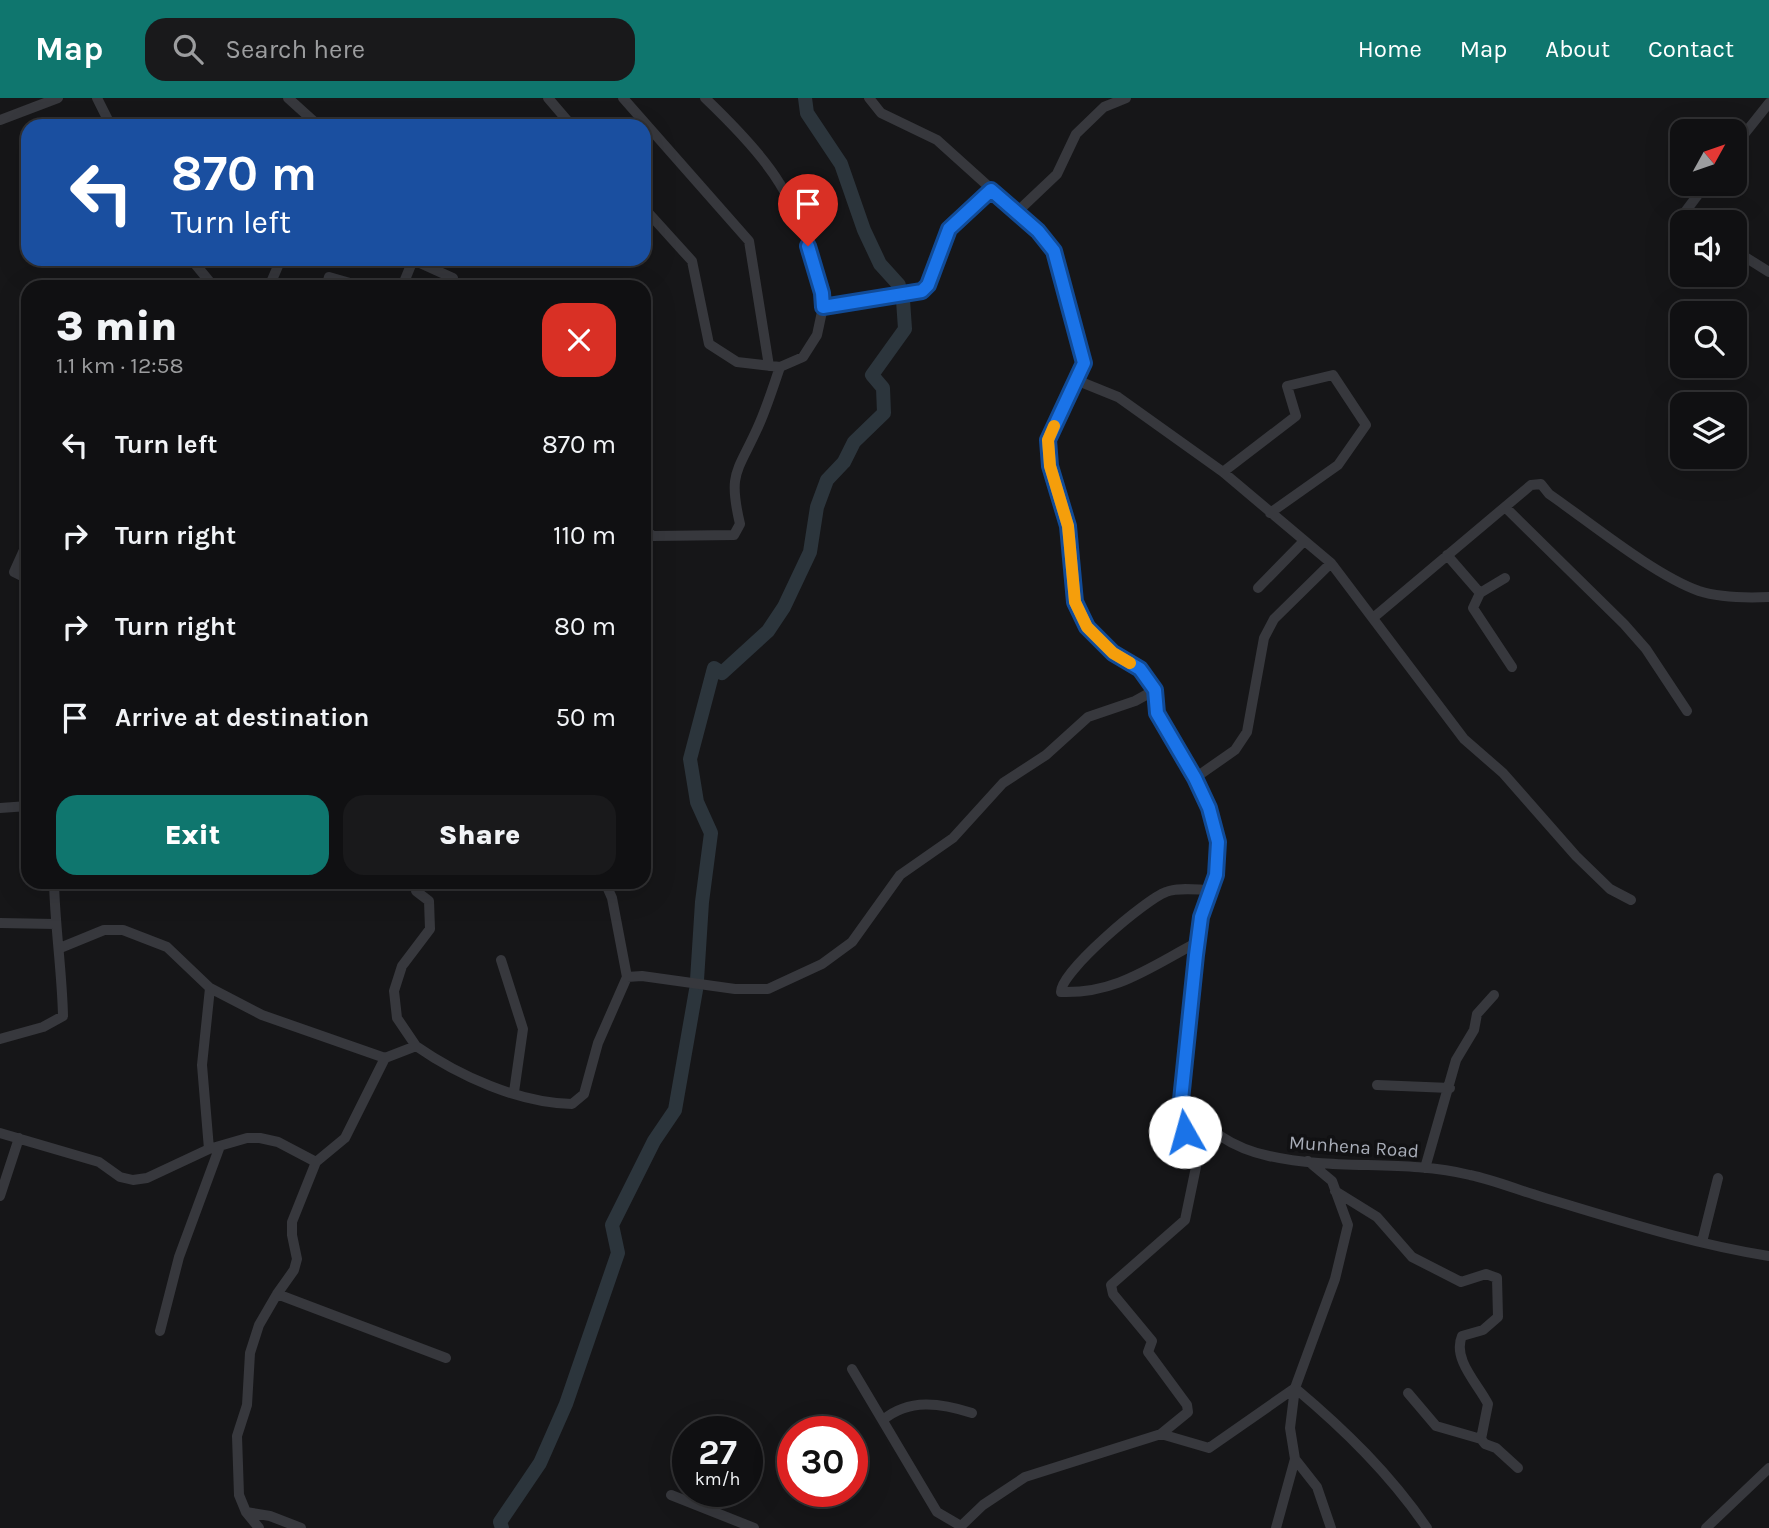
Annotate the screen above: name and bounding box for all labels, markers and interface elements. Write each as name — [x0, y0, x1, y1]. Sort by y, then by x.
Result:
search box — [145, 18, 635, 81]
text: Map — [35, 30, 103, 68]
icon: search — [169, 30, 207, 68]
text: Search here — [225, 34, 365, 65]
text: Home — [1358, 35, 1422, 63]
text: Map — [1460, 35, 1507, 63]
text: About — [1545, 35, 1610, 63]
text: Contact — [1648, 35, 1734, 63]
north arrow — [1670, 119, 1746, 196]
map controls — [1670, 119, 1747, 469]
text: 870 m — [171, 145, 317, 202]
icon: left — [56, 147, 147, 238]
pin — [778, 174, 838, 246]
icon: arrive — [789, 185, 827, 223]
text: Turn left — [171, 204, 291, 241]
button: sound — [1670, 210, 1747, 287]
text: 3 min — [56, 301, 177, 351]
button: search — [1670, 301, 1747, 378]
button: close — [542, 303, 616, 377]
text: 1.1 km · 12:58 — [56, 352, 184, 379]
button: layers — [1670, 392, 1747, 469]
icon: left — [56, 426, 94, 464]
text: Turn left — [115, 429, 217, 460]
text: 870 m — [542, 429, 616, 460]
icon: right — [56, 517, 94, 555]
text: Turn right — [115, 520, 236, 551]
text: 110 m — [553, 520, 616, 551]
icon: right — [56, 608, 94, 646]
text: Turn right — [115, 611, 236, 642]
text: 80 m — [554, 611, 616, 642]
icon: arrive — [56, 699, 94, 737]
text: Arrive at destination — [115, 702, 369, 733]
text: 50 m — [555, 702, 616, 733]
button: Exit — [56, 795, 329, 875]
button: Share — [343, 795, 616, 875]
position arrow — [1148, 1095, 1222, 1169]
street label: Munhena Road — [1288, 1131, 1420, 1163]
speed limit sign: 30 — [777, 1416, 868, 1507]
text: 27 — [698, 1432, 737, 1473]
text: km/h — [695, 1468, 740, 1490]

